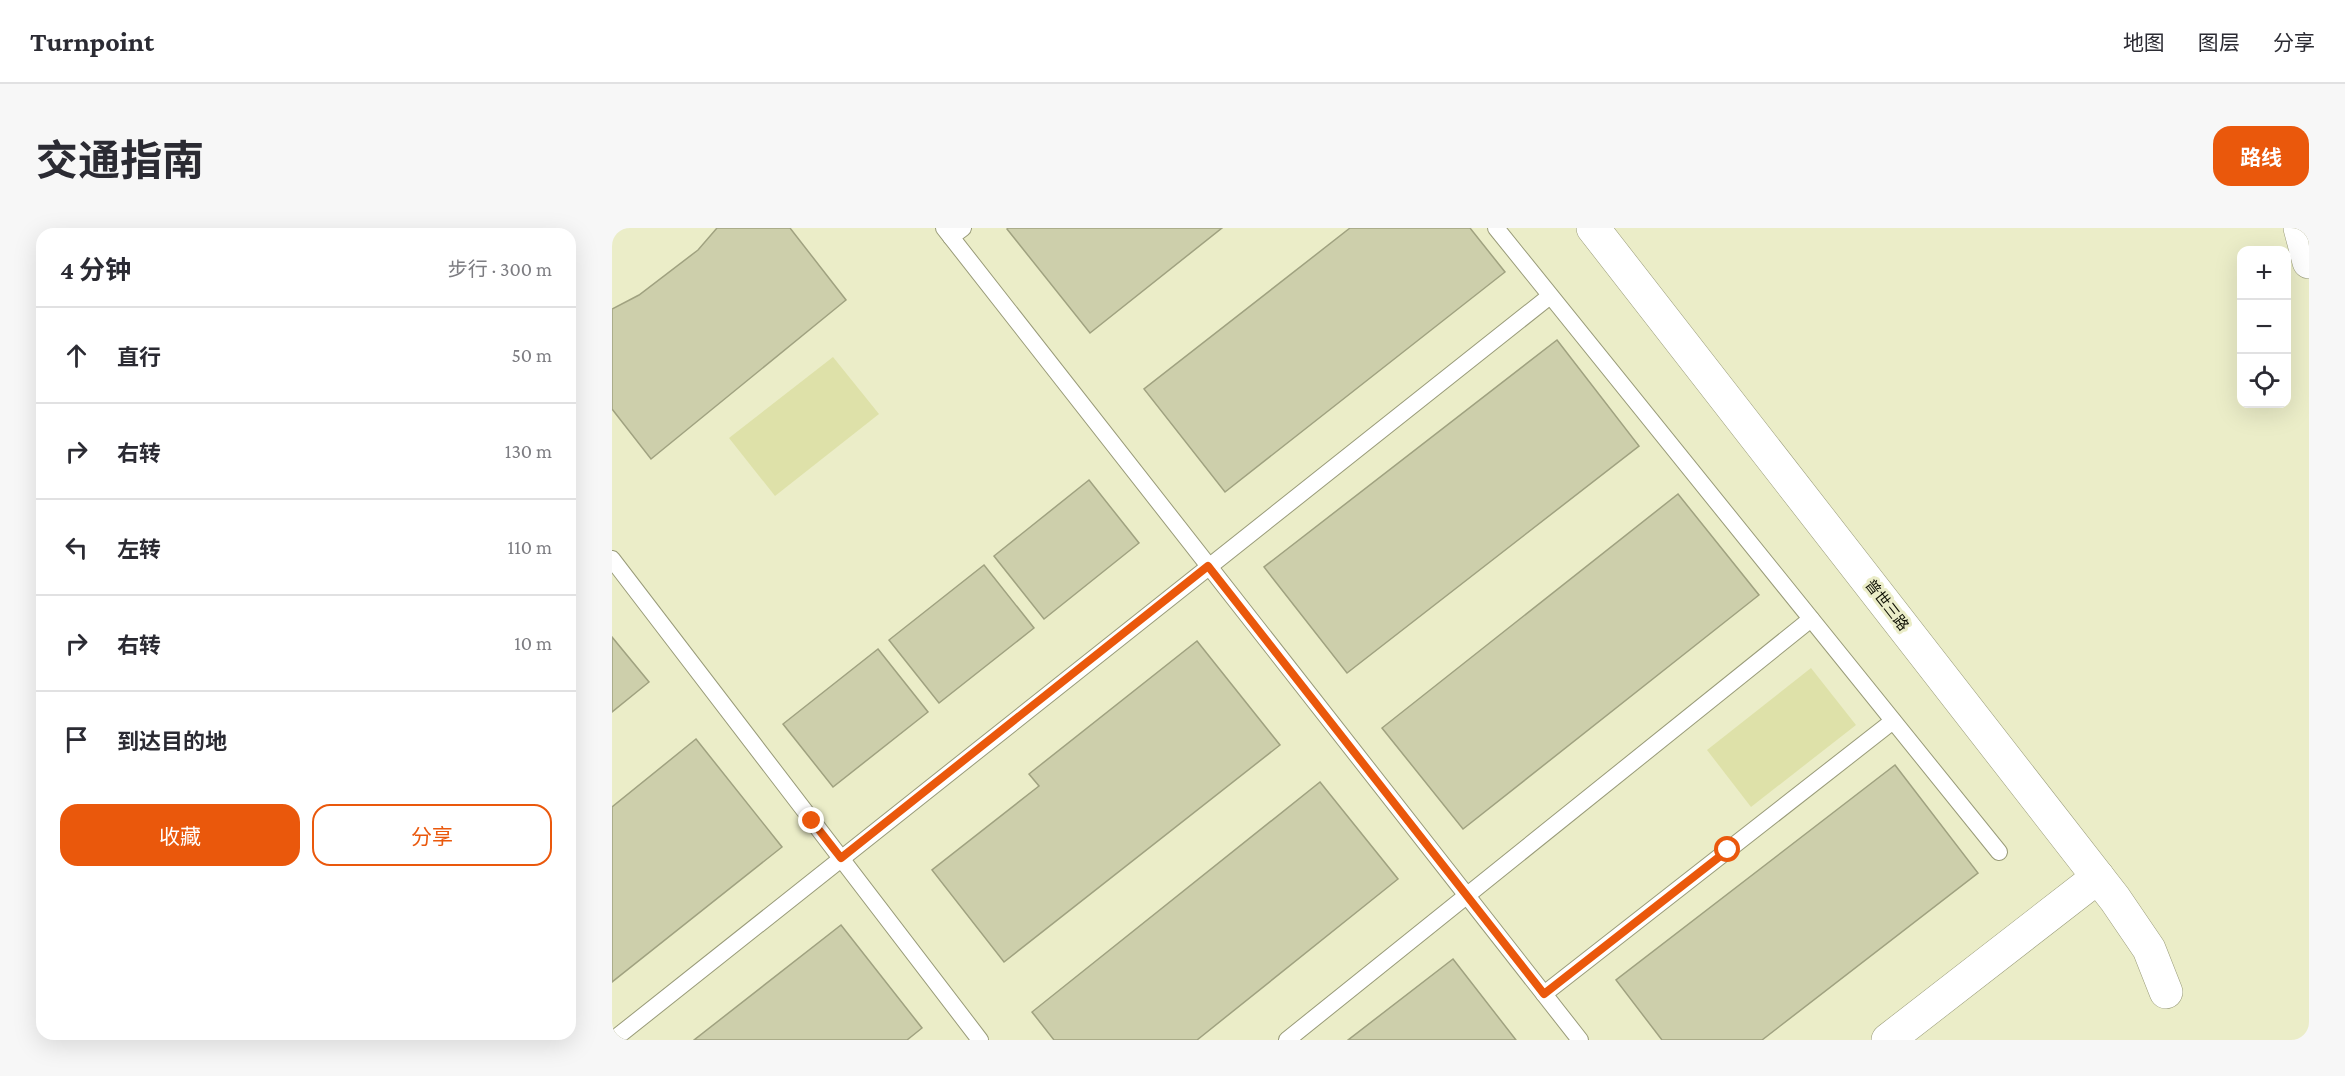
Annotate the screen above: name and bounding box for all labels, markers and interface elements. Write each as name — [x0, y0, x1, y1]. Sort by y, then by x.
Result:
text: Turnpoint — [30, 26, 154, 57]
text: 地图 — [2123, 31, 2165, 55]
text: 图层 — [2198, 31, 2240, 55]
text: 分享 — [2273, 31, 2315, 55]
button: 路线 — [2213, 126, 2309, 186]
text: 交通指南 — [36, 137, 204, 184]
map controls — [2237, 246, 2291, 408]
button: + — [2237, 246, 2291, 300]
text: 4 分钟 — [60, 256, 131, 285]
text: 步行 · 300 m — [448, 258, 552, 280]
button: − — [2237, 300, 2291, 354]
icon: ahead — [60, 339, 93, 372]
text: 50 m — [511, 344, 552, 366]
text: 直行 — [117, 345, 161, 370]
button: locate — [2237, 354, 2291, 408]
icon: right — [60, 435, 93, 468]
text: 130 m — [505, 440, 552, 462]
text: 右转 — [117, 441, 161, 466]
icon: left — [60, 531, 93, 564]
text: 110 m — [508, 536, 552, 558]
text: 左转 — [117, 537, 161, 562]
street label: 普世三路 — [1862, 576, 1912, 634]
icon: right — [60, 627, 93, 660]
text: 10 m — [514, 632, 552, 654]
text: 右转 — [117, 633, 161, 658]
icon: arrive — [60, 723, 93, 756]
text: 到达目的地 — [117, 729, 227, 754]
button: 收藏 — [60, 804, 300, 866]
button: 分享 — [312, 804, 552, 866]
route end — [798, 807, 824, 833]
route start — [1714, 836, 1740, 862]

